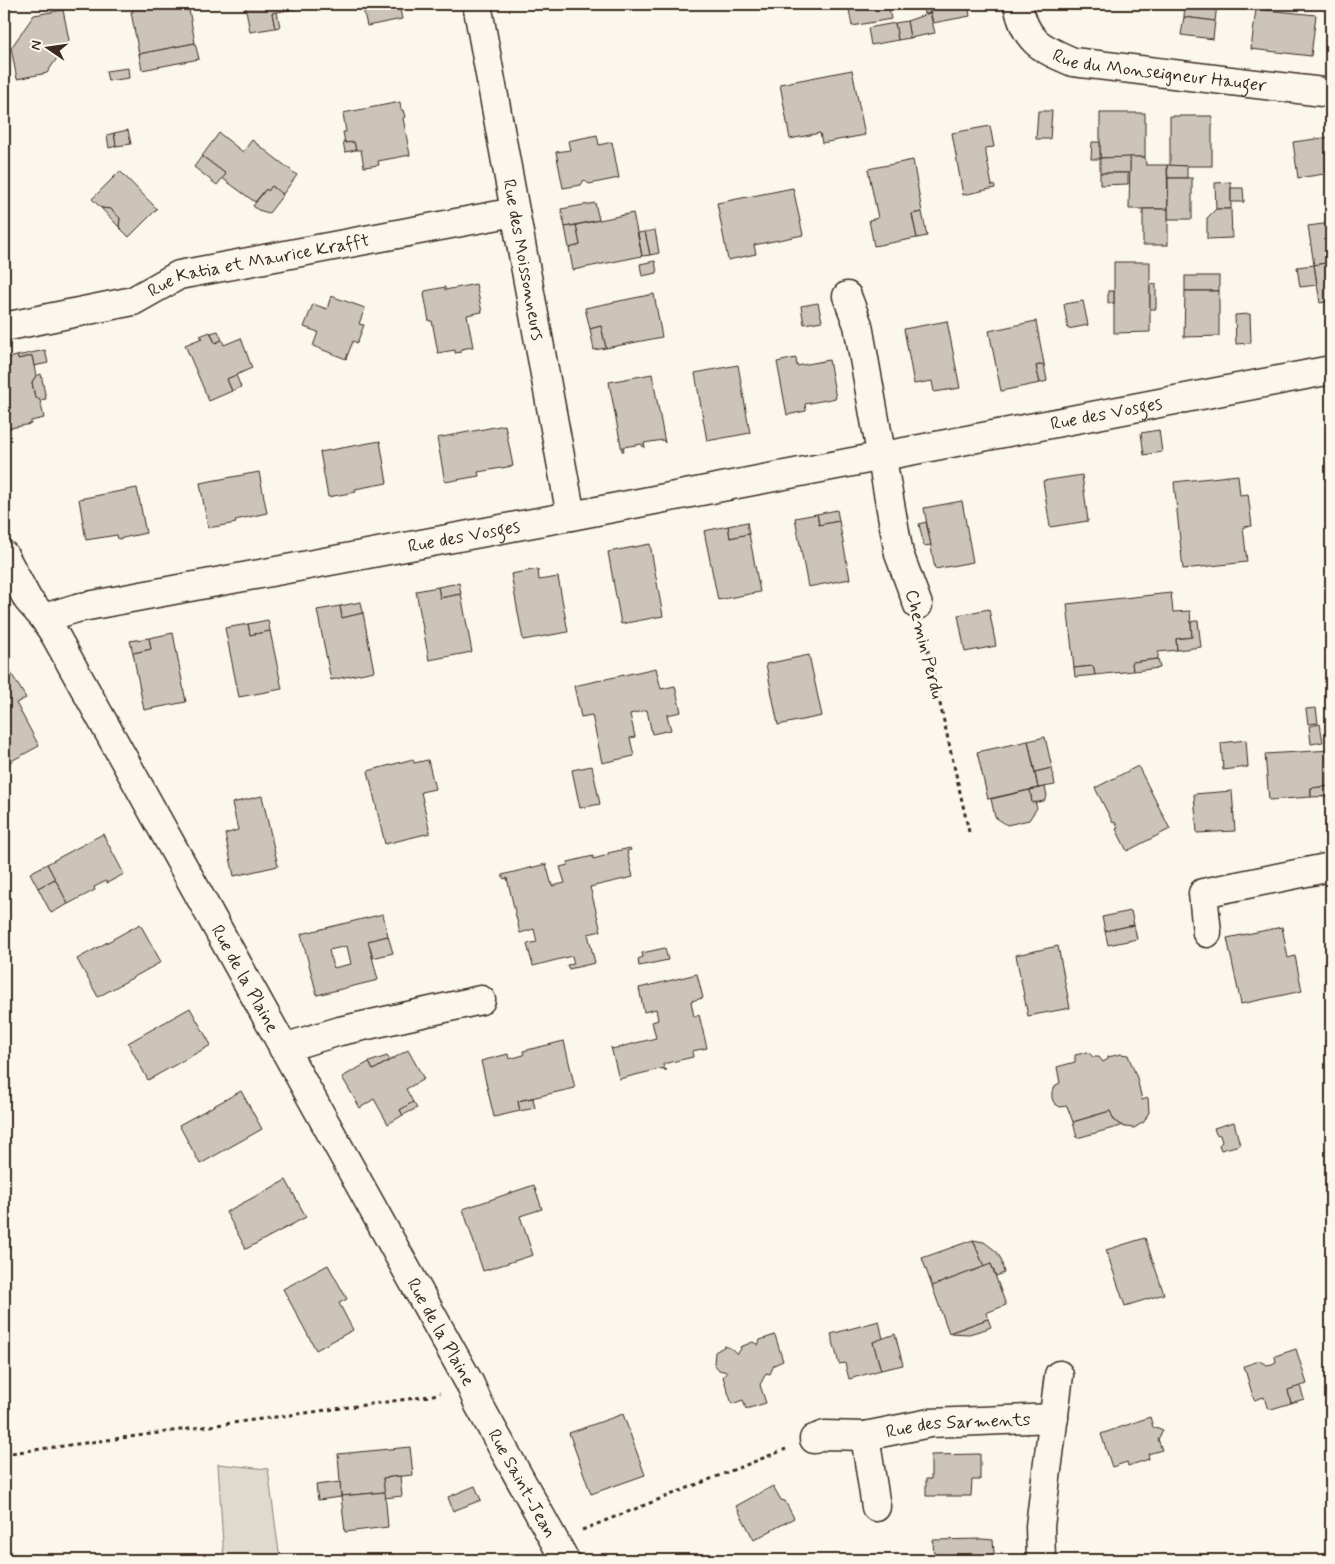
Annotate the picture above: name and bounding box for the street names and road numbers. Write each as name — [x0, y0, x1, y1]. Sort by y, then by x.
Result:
street label: Rue du Monseigneur Hauger — [1048, 43, 1269, 98]
street label: Rue des Moissonneurs — [496, 177, 550, 343]
street label: Rue Katia et Maurice Krafft — [144, 229, 372, 303]
street label: Rue des Vosges — [1048, 392, 1164, 437]
street label: Rue des Vosges — [406, 515, 522, 559]
street label: Chemin Perdu — [899, 587, 949, 701]
street label: Rue de la Plaine — [205, 921, 284, 1037]
street label: Rue de la Plaine — [401, 1274, 480, 1391]
street label: Rue des Sarments — [884, 1408, 1031, 1445]
street label: Rue Saint-Jean — [482, 1425, 561, 1543]

